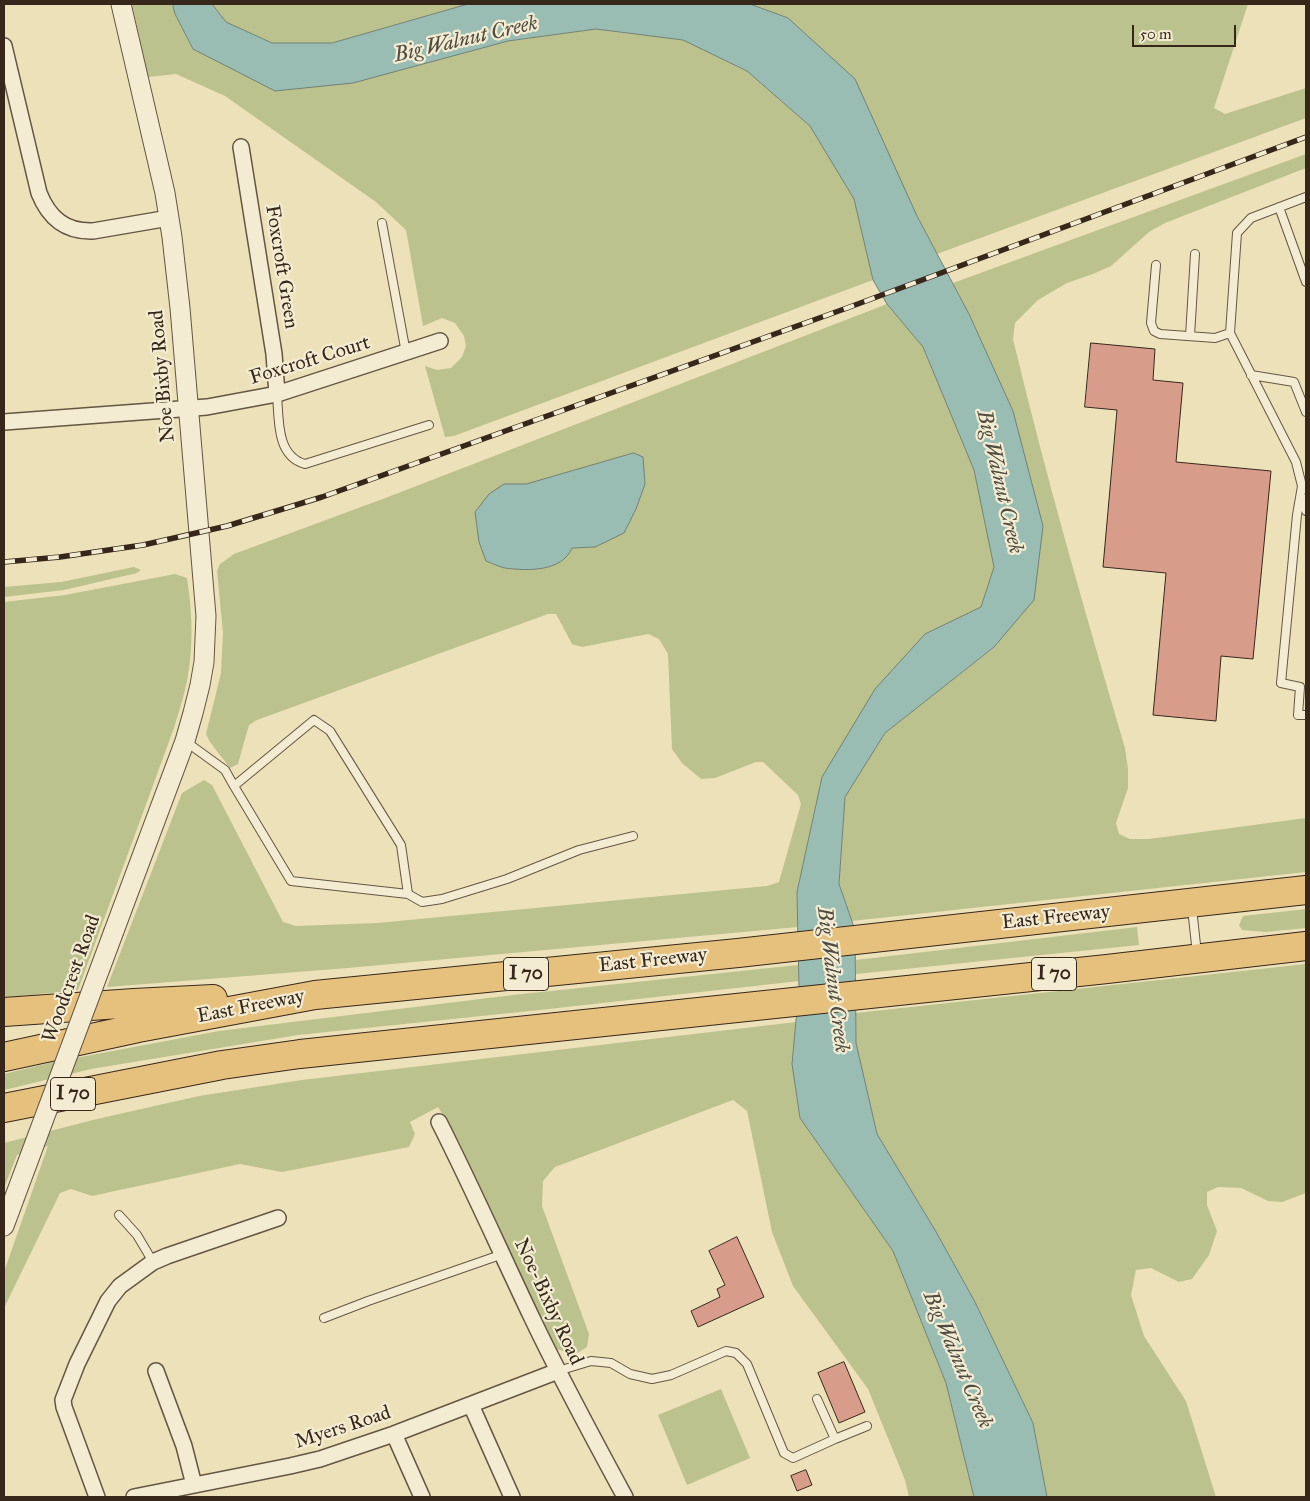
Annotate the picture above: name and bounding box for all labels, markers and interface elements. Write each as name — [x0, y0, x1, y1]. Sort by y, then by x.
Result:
water label: Big Walnut Creek — [392, 11, 540, 69]
scale bar — [1135, 15, 1239, 47]
text: 50 m — [1140, 25, 1172, 43]
street label: Foxcroft Green — [259, 203, 303, 331]
street label: Noe Bixby Road — [145, 309, 181, 443]
street label: Foxcroft Court — [247, 331, 373, 391]
water label: Big Walnut Creek — [970, 408, 1028, 556]
street label: East Freeway — [1001, 900, 1111, 936]
water label: Big Walnut Creek — [811, 906, 853, 1054]
street label: Woodcrest Road — [38, 912, 106, 1046]
street label: East Freeway — [598, 943, 708, 979]
road number: I 70 — [504, 958, 548, 991]
road number: I 70 — [1032, 958, 1076, 991]
street label: East Freeway — [195, 985, 307, 1029]
road number: I 70 — [50, 1078, 96, 1110]
street label: Noe-Bixby Road — [508, 1235, 588, 1369]
water label: Big Walnut Creek — [917, 1287, 997, 1433]
street label: Myers Road — [292, 1401, 394, 1455]

